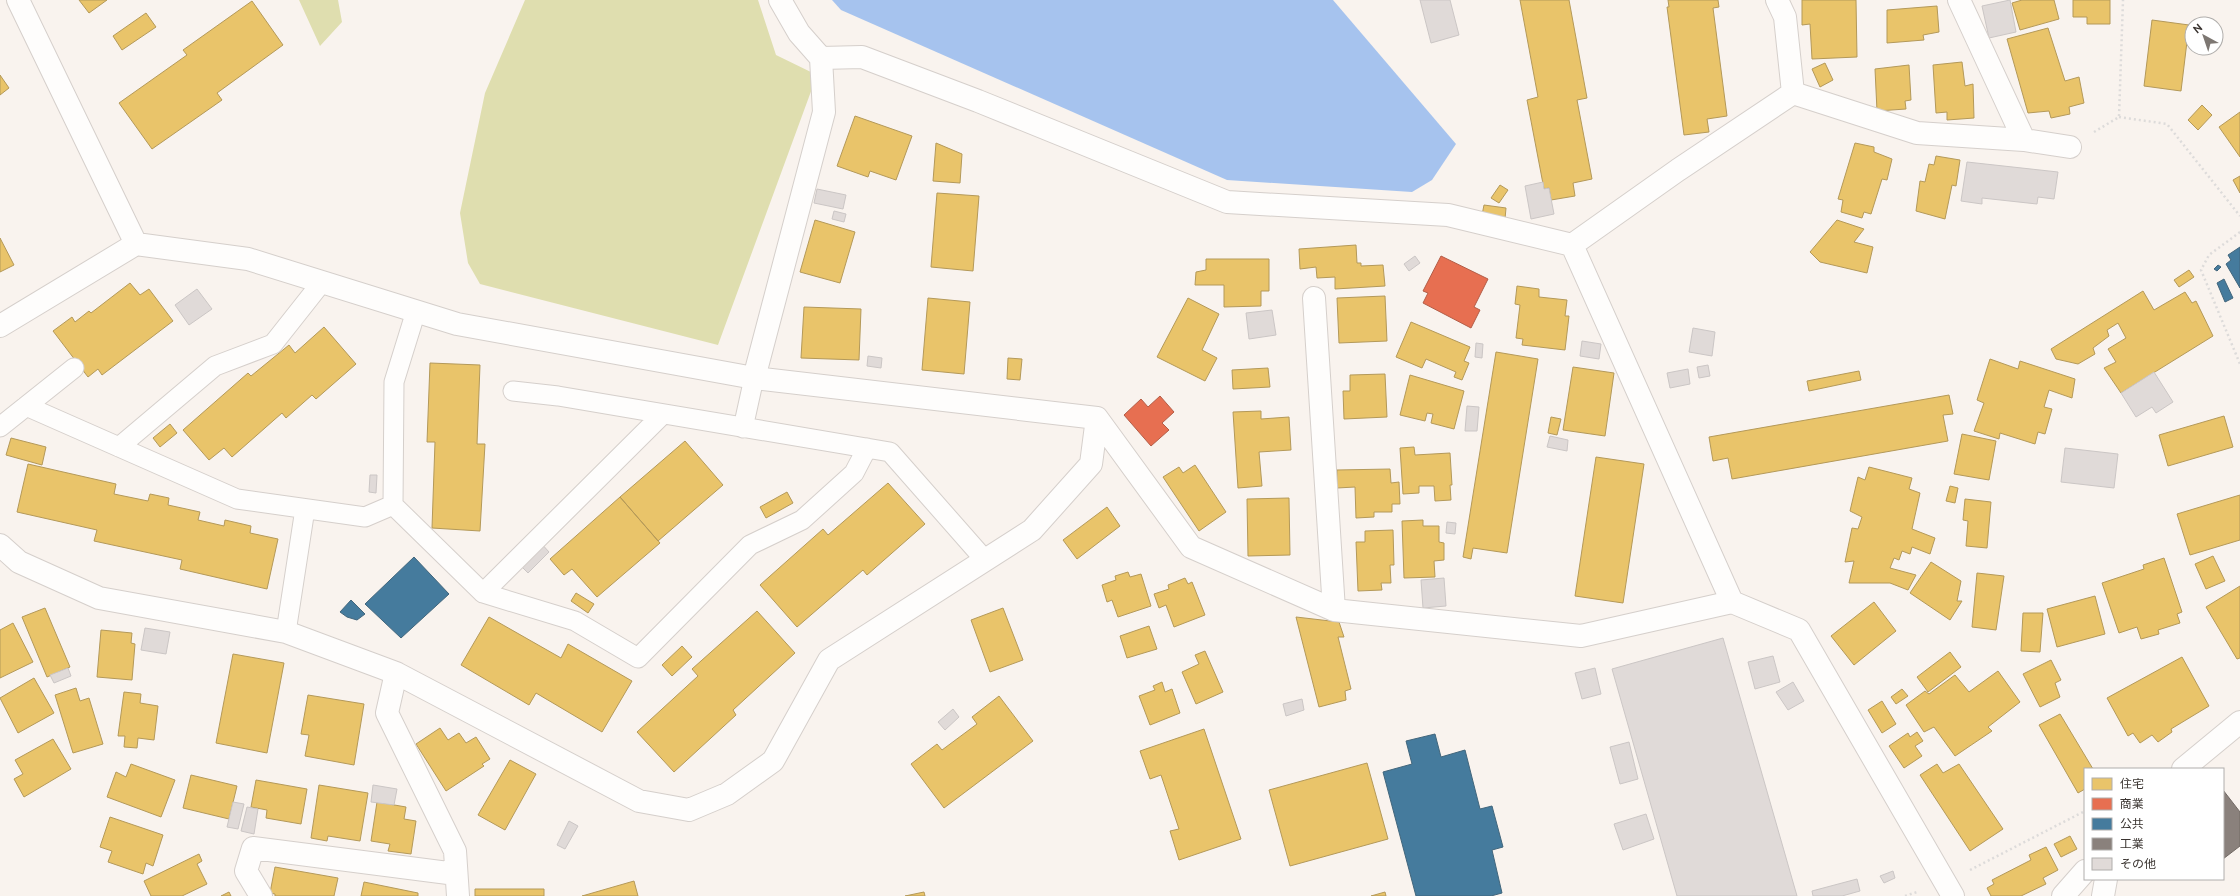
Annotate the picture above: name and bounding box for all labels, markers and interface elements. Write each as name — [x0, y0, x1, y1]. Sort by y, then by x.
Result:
north arrow — [2184, 16, 2224, 56]
text: N — [2191, 21, 2205, 36]
legend — [2084, 768, 2224, 880]
text: 住宅 — [2120, 777, 2144, 790]
text: 商業 — [2120, 797, 2144, 810]
text: 公共 — [2120, 817, 2144, 830]
text: 工業 — [2120, 837, 2144, 850]
text: その他 — [2120, 857, 2156, 870]

